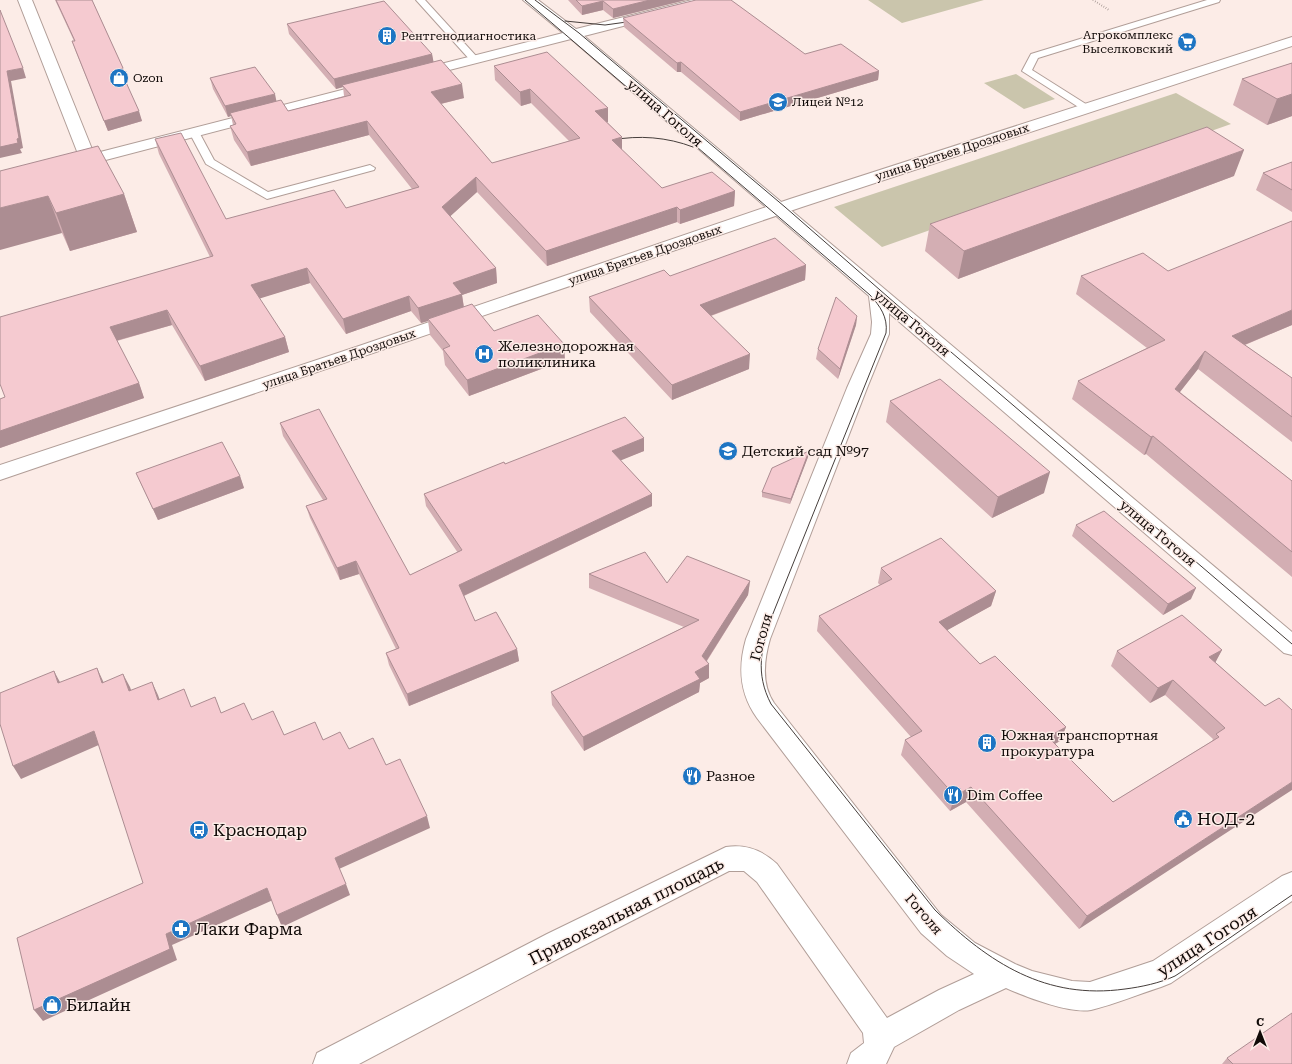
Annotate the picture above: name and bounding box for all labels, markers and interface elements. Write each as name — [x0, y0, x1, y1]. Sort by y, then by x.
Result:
building icon: Рентгенодиагностика — [376, 25, 398, 47]
place label: Агрокомплекс Выселковский — [1082, 28, 1173, 56]
place label: Рентгенодиагностика — [401, 29, 536, 43]
supermarket icon: Агрокомплекс Выселковский — [1176, 31, 1198, 53]
shop icon: Ozon — [108, 67, 130, 89]
place label: Ozon — [133, 71, 164, 85]
street label: улица Гоголя — [624, 76, 706, 150]
school or university icon: Лицей №12 — [767, 91, 789, 113]
place label: Лицей №12 — [792, 95, 864, 109]
street label: улица Братьев Дроздовых — [873, 120, 1031, 183]
street label: улица Братьев Дроздовых — [567, 222, 723, 288]
street label: улица Гоголя — [871, 286, 953, 360]
street label: улица Братьев Дроздовых — [261, 326, 417, 392]
place label: Железнодорожная поликлиника — [498, 338, 634, 370]
hospital icon: Железнодорожная поликлиника — [473, 343, 495, 365]
school or university icon: Детский сад №97 — [717, 440, 739, 462]
place label: Детский сад №97 — [742, 443, 869, 459]
street label: улица Гоголя — [1117, 496, 1199, 570]
street label: Гоголя — [747, 612, 775, 662]
place label: Южная транспортная прокуратура — [1001, 727, 1158, 759]
building icon: Южная транспортная прокуратура — [976, 732, 998, 754]
restaurant icon: Разное — [681, 765, 703, 787]
place label: Разное — [706, 768, 755, 784]
restaurant icon: Dim Coffee — [942, 784, 964, 806]
place label: Dim Coffee — [967, 787, 1043, 803]
public building icon: НОД-2 — [1172, 808, 1194, 830]
place label: НОД-2 — [1197, 809, 1255, 829]
bus stop icon: Краснодар — [188, 819, 210, 841]
place label: Краснодар — [213, 820, 307, 840]
street label: Привокзальная площадь — [525, 853, 727, 969]
street label: Гоголя — [902, 890, 946, 938]
street label: улица Гоголя — [1153, 901, 1261, 981]
pharmacy icon: Лаки Фарма — [170, 918, 192, 940]
place label: Лаки Фарма — [195, 919, 302, 939]
shop icon: Билайн — [41, 994, 63, 1016]
place label: Билайн — [66, 995, 131, 1015]
north arrow — [1240, 1012, 1280, 1052]
text: С — [1256, 1016, 1264, 1029]

